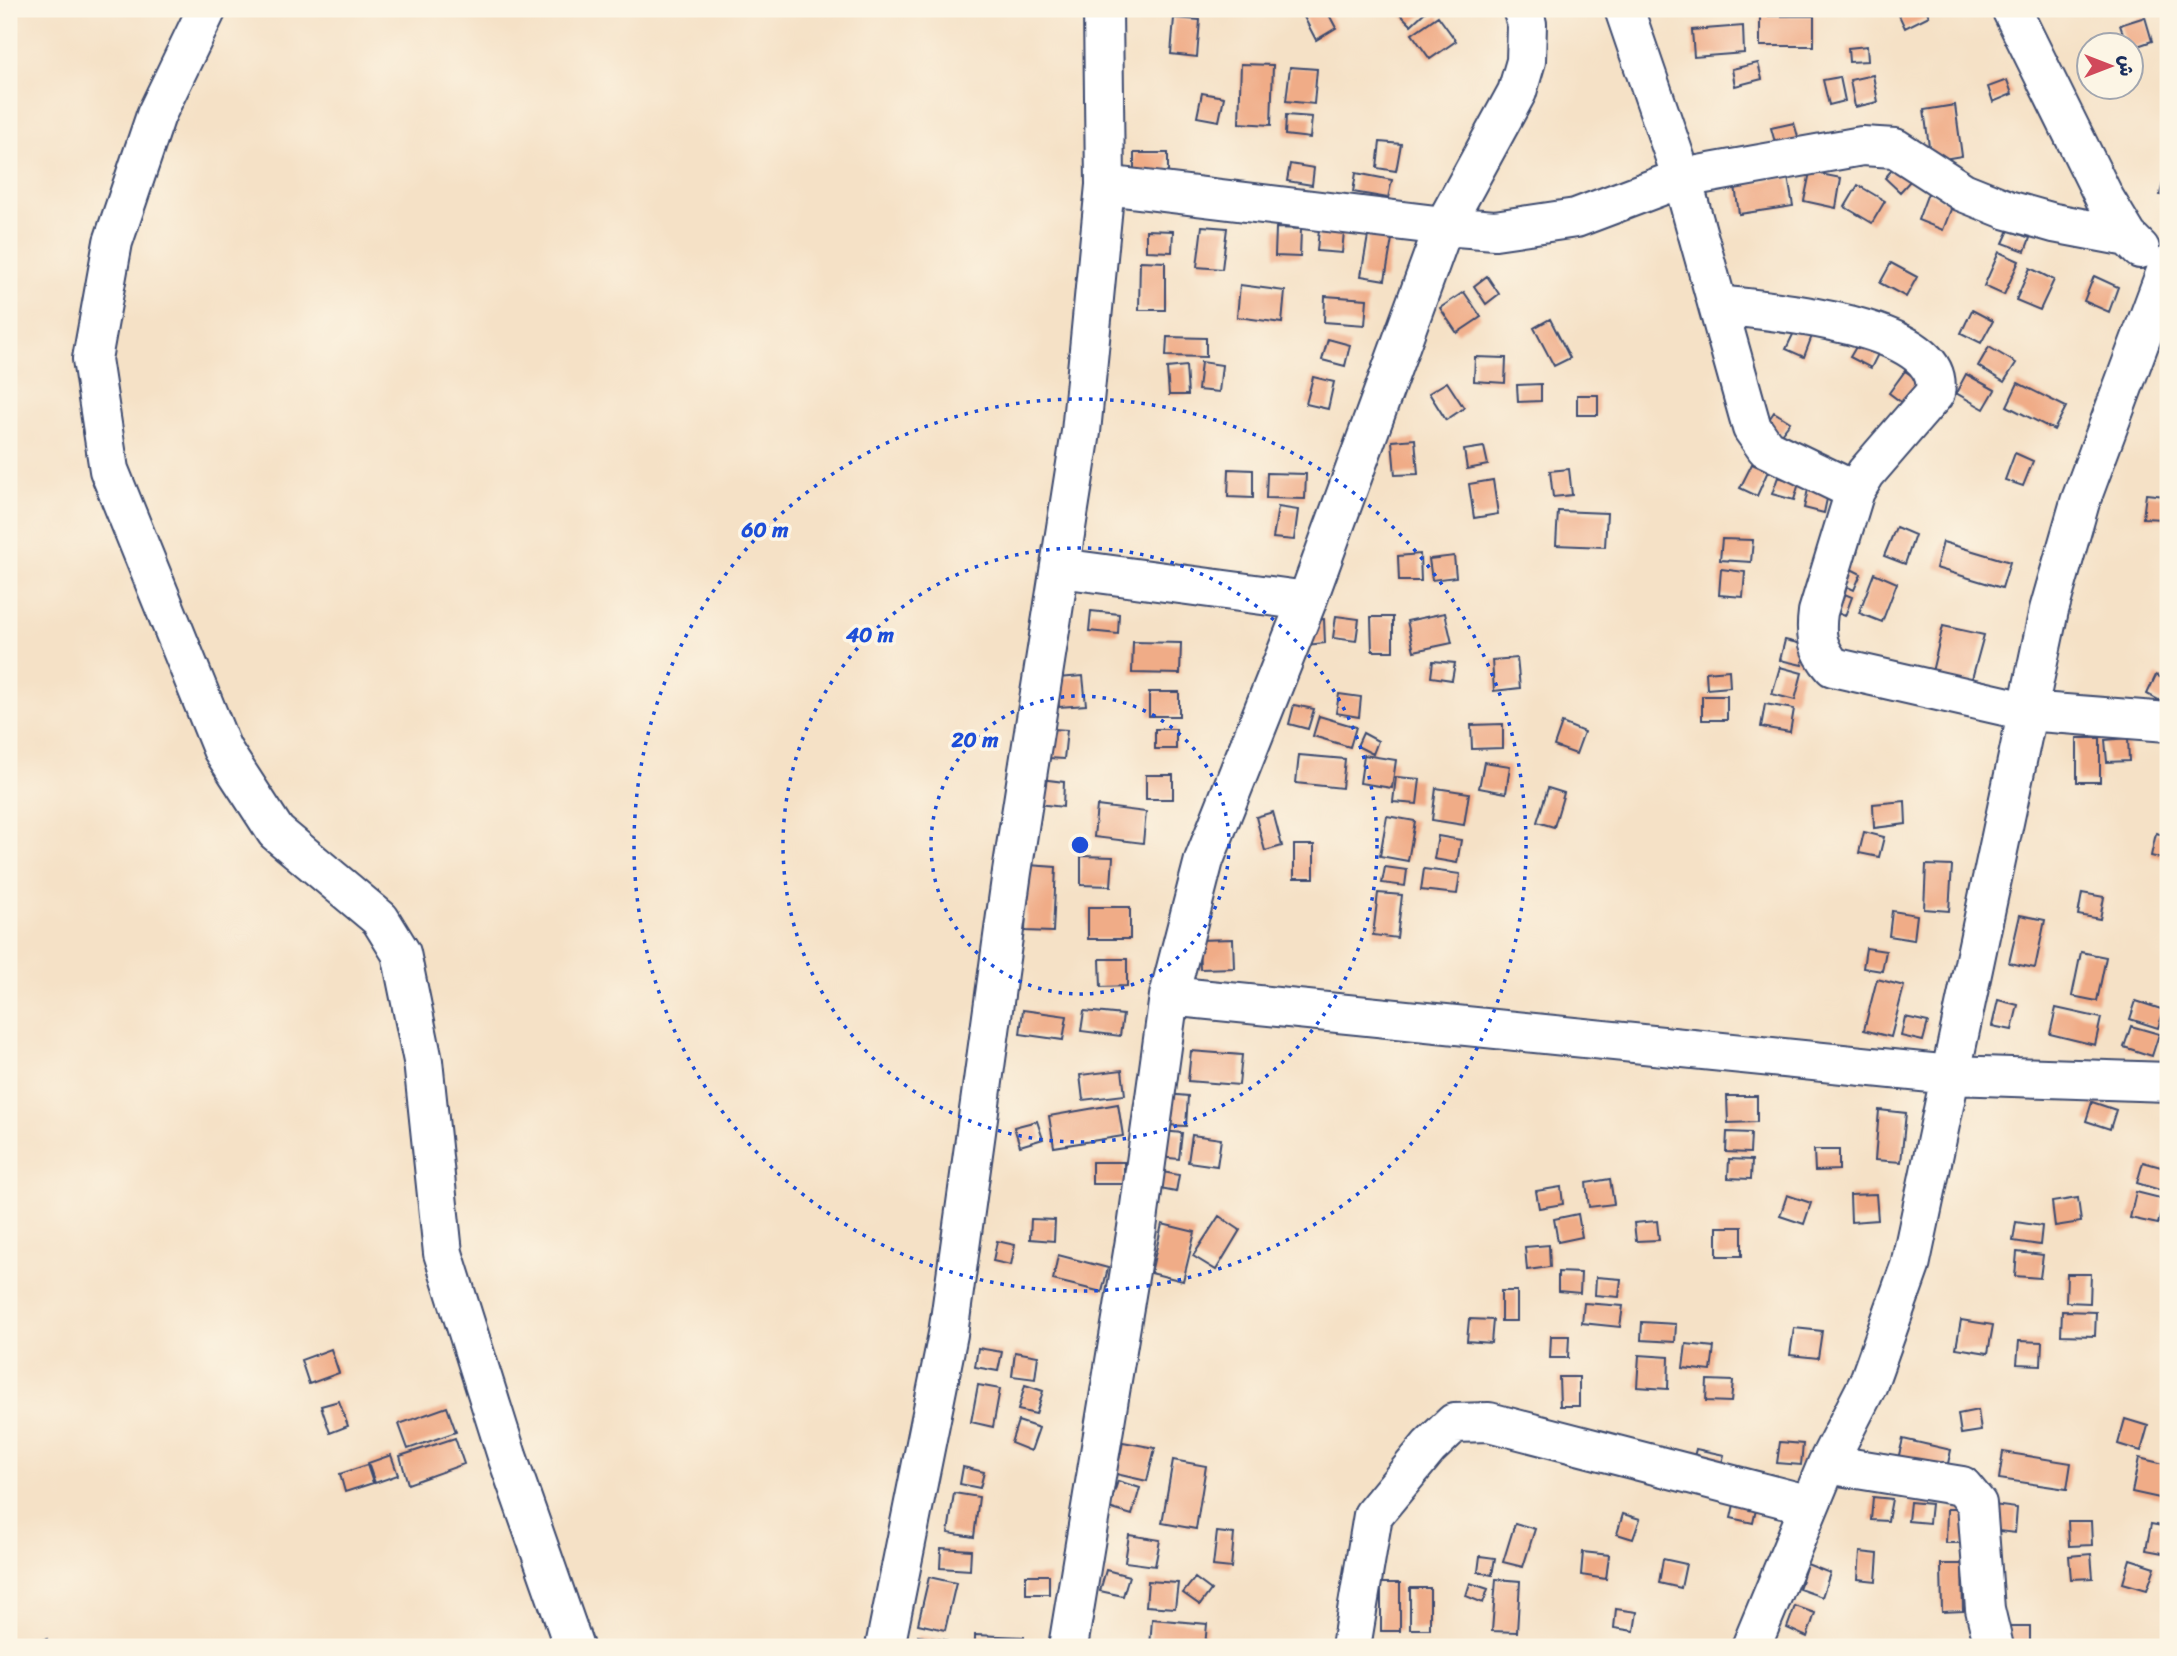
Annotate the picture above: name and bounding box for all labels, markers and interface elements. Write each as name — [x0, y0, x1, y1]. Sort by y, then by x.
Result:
north arrow — [2076, 32, 2146, 102]
text: ش — [2110, 56, 2143, 77]
text: 60 m — [741, 511, 789, 549]
text: 40 m — [845, 616, 895, 654]
text: 20 m — [951, 721, 999, 759]
centre of rings — [1068, 833, 1092, 857]

